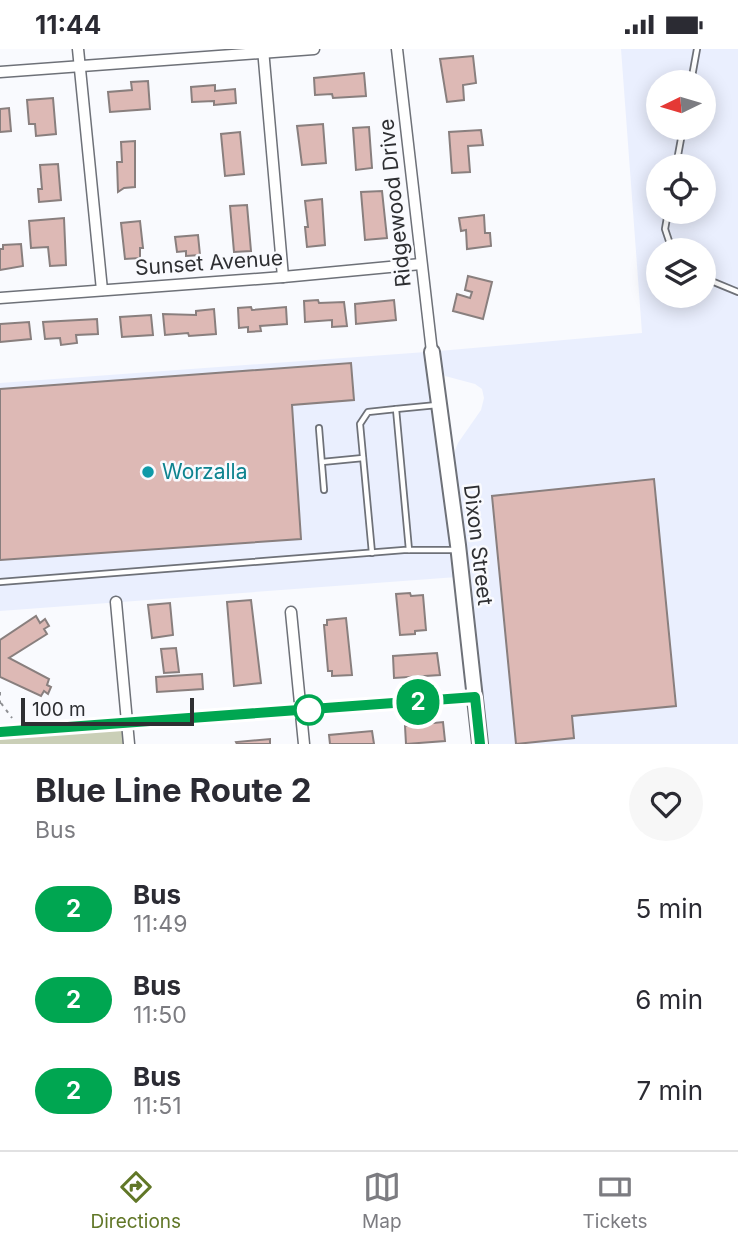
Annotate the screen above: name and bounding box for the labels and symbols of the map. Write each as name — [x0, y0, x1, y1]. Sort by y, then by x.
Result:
north arrow — [646, 70, 716, 140]
street label: Ridgewood Drive — [373, 118, 416, 288]
street label: Sunset Avenue — [134, 245, 284, 280]
place label: Worzalla — [162, 459, 247, 484]
marker: Worzalla — [140, 464, 156, 480]
street label: Dixon Street — [459, 483, 498, 607]
line badge: 2 — [395, 679, 441, 725]
scale bar — [21, 695, 194, 727]
unlabelled marker — [294, 695, 324, 725]

